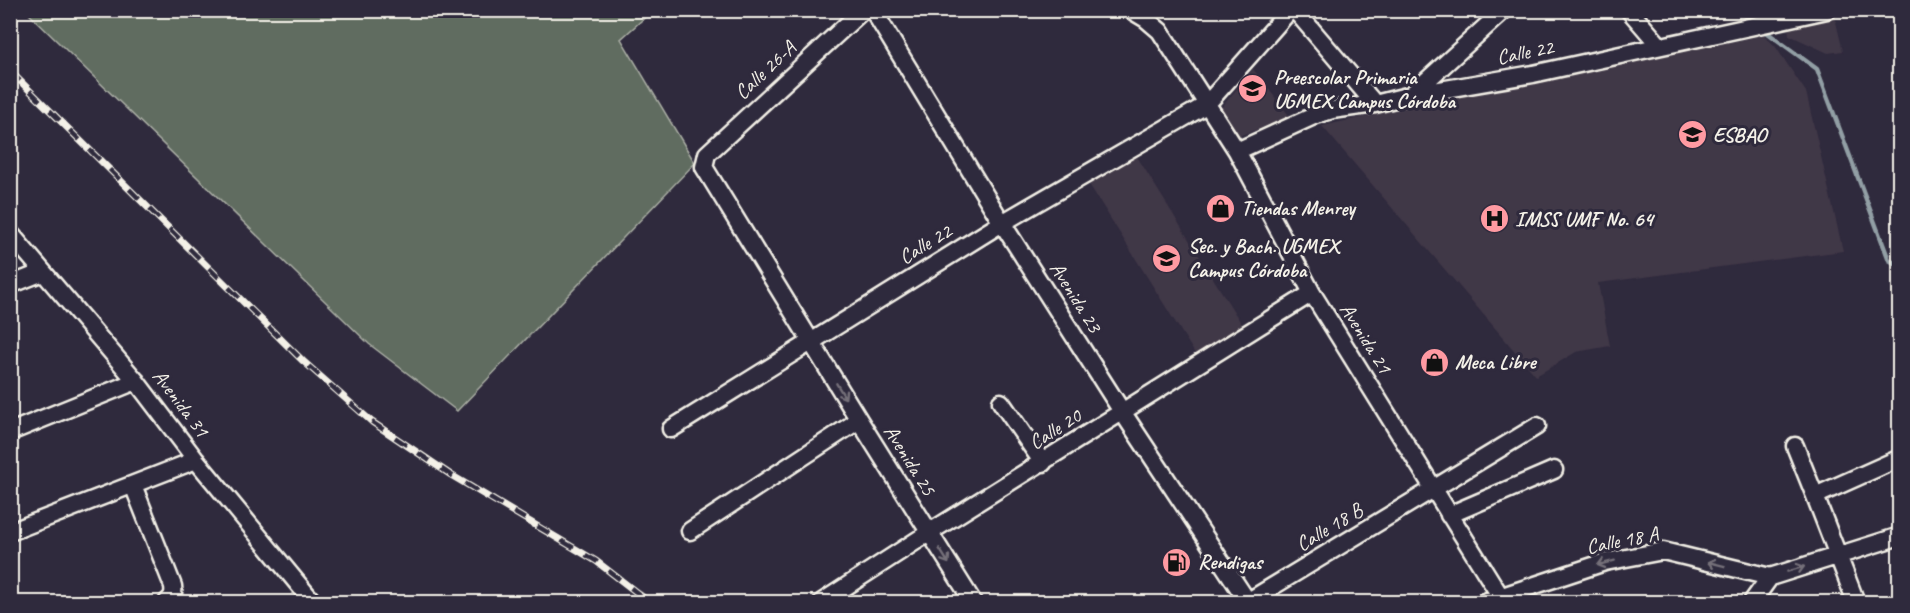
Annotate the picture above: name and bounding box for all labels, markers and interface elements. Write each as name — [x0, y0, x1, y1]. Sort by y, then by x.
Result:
street label: Calle 26-A — [729, 34, 802, 105]
street label: Calle 22 — [1495, 34, 1557, 70]
place label: Preescolar Primaria UGMEX Campus Córdoba — [1274, 64, 1457, 114]
school or university icon: Preescolar Primaria UGMEX Campus Córdoba — [1237, 73, 1269, 105]
school or university icon: ESBAO — [1676, 119, 1708, 151]
place label: ESBAO — [1713, 122, 1769, 148]
shop icon: Tiendas Menrey — [1204, 192, 1236, 224]
place label: Tiendas Menrey — [1241, 195, 1358, 221]
hospital icon: IMSS UMF No. 64 — [1478, 203, 1510, 235]
place label: IMSS UMF No. 64 — [1515, 206, 1655, 232]
street label: Calle 22 — [894, 217, 957, 270]
place label: Sec. y Bach. UGMEX Campus Córdoba — [1188, 233, 1343, 283]
school or university icon: Sec. y Bach. UGMEX Campus Córdoba — [1151, 242, 1183, 274]
street label: Avenida 23 — [1044, 257, 1109, 338]
street label: Avenida 21 — [1334, 298, 1399, 379]
shop icon: Meca Libre — [1418, 346, 1450, 378]
place label: Meca Libre — [1455, 349, 1538, 375]
street label: Avenida 31 — [147, 364, 216, 443]
one-way arrow — [835, 382, 847, 399]
street label: Calle 20 — [1024, 402, 1087, 455]
street label: Avenida 25 — [878, 420, 943, 501]
street label: Calle 18 B — [1291, 496, 1369, 557]
street label: Calle 18 A — [1584, 520, 1662, 560]
fuel station icon: Rendigas — [1161, 546, 1193, 578]
one-way arrow — [939, 547, 951, 564]
place label: Rendigas — [1198, 549, 1265, 575]
one-way arrow — [1597, 557, 1616, 569]
one-way arrow — [1707, 558, 1726, 570]
one-way arrow — [1786, 563, 1805, 574]

